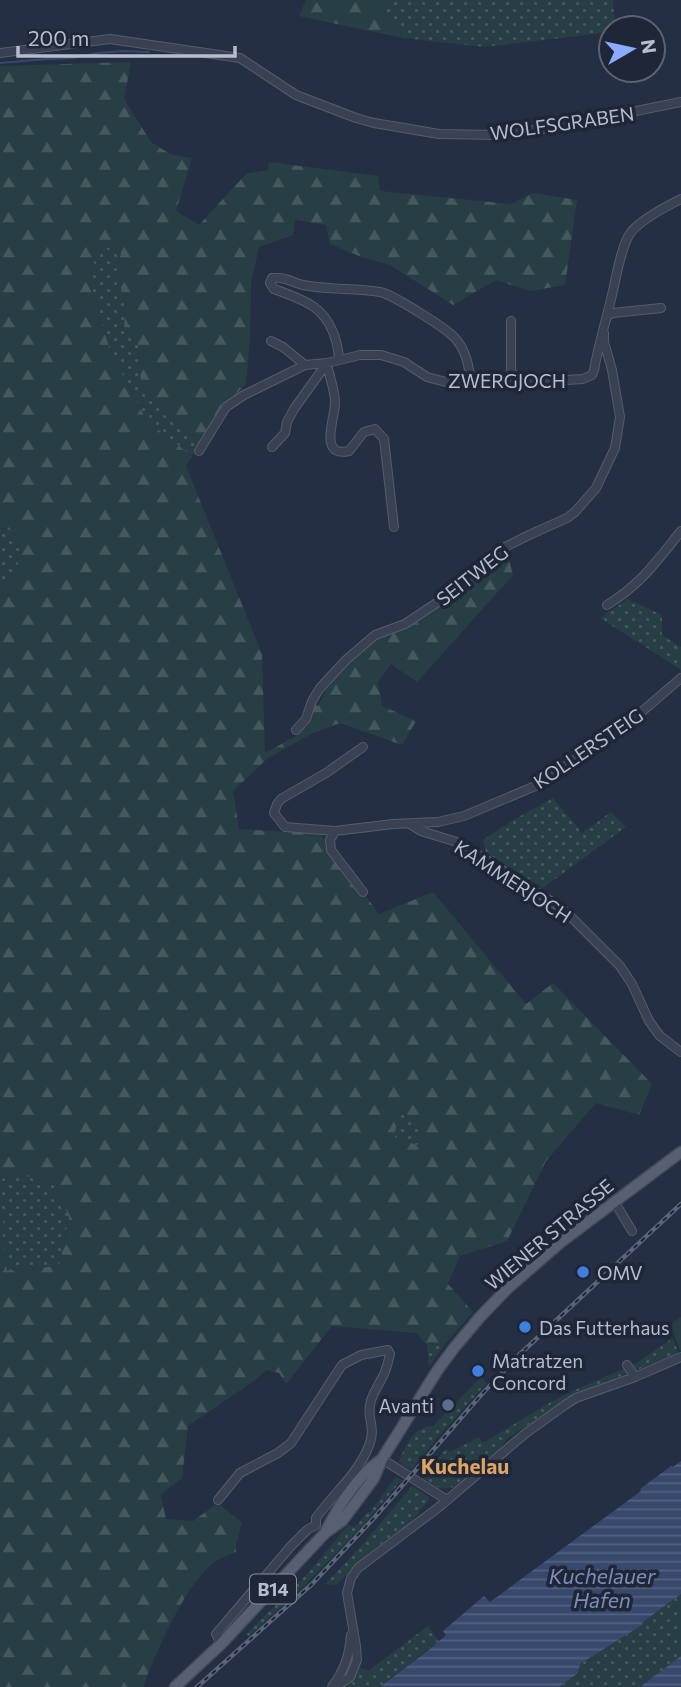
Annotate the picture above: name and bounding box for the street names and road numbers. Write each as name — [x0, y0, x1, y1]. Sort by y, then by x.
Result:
street label: WOLFSGRABEN — [489, 102, 635, 144]
street label: ZWERGJOCH — [448, 369, 566, 392]
street label: SEITWEG — [432, 540, 512, 610]
street label: KOLLERSTEIG — [529, 703, 647, 793]
street label: KAMMERJOCH — [450, 835, 576, 927]
street label: WIENER STRASSE — [480, 1174, 618, 1294]
road number: B14 — [250, 1574, 296, 1604]

